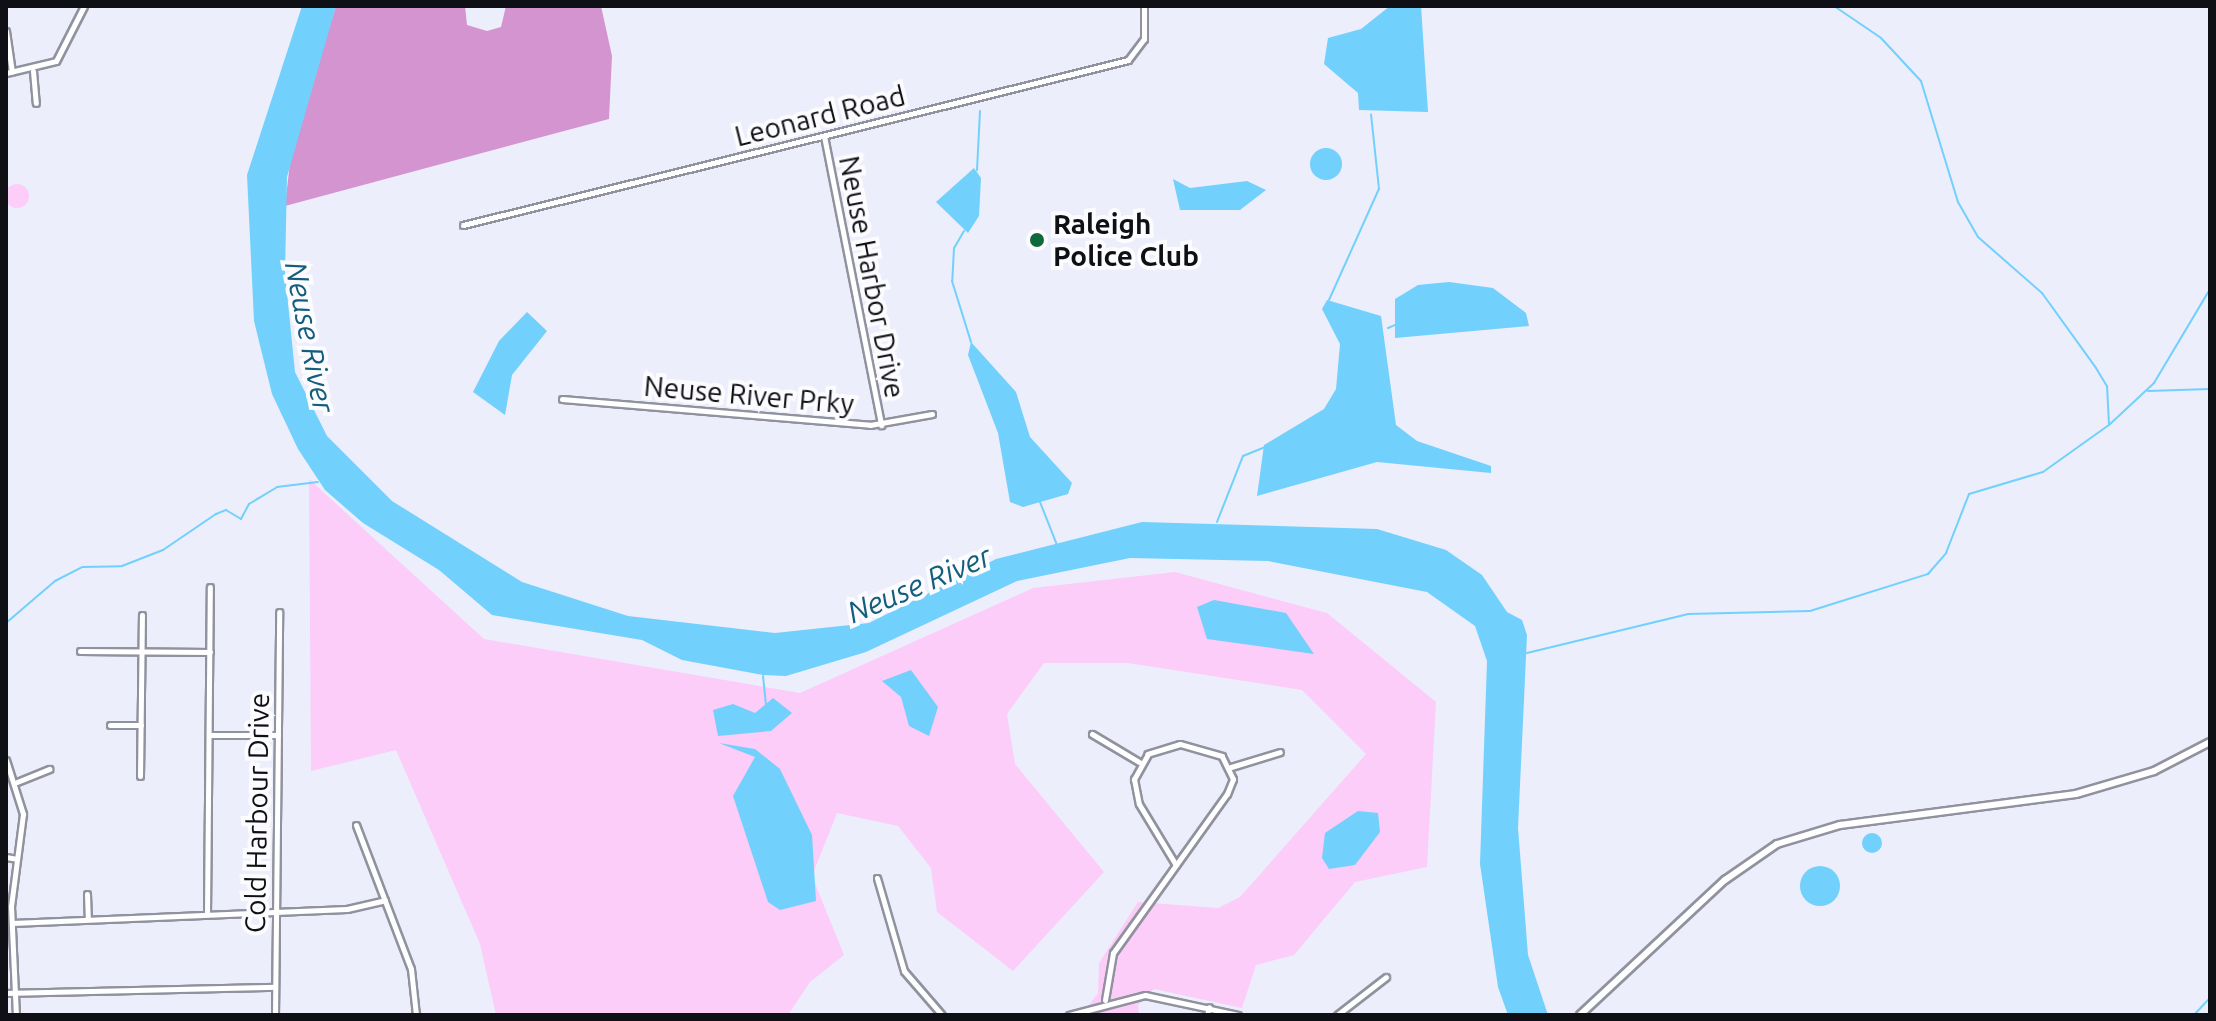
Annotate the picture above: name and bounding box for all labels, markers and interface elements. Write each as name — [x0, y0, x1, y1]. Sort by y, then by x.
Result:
street label: Leonard Road — [731, 79, 909, 153]
street label: Neuse Harbor Drive — [832, 153, 912, 401]
place label: Raleigh Police Club — [1053, 207, 1199, 273]
marker: Raleigh Police Club — [1028, 231, 1046, 249]
water label: Neuse River — [278, 258, 342, 416]
street label: Neuse River Prky — [643, 369, 855, 421]
water label: Neuse River — [841, 537, 997, 631]
street label: Cold Harbour Drive — [238, 693, 276, 933]

